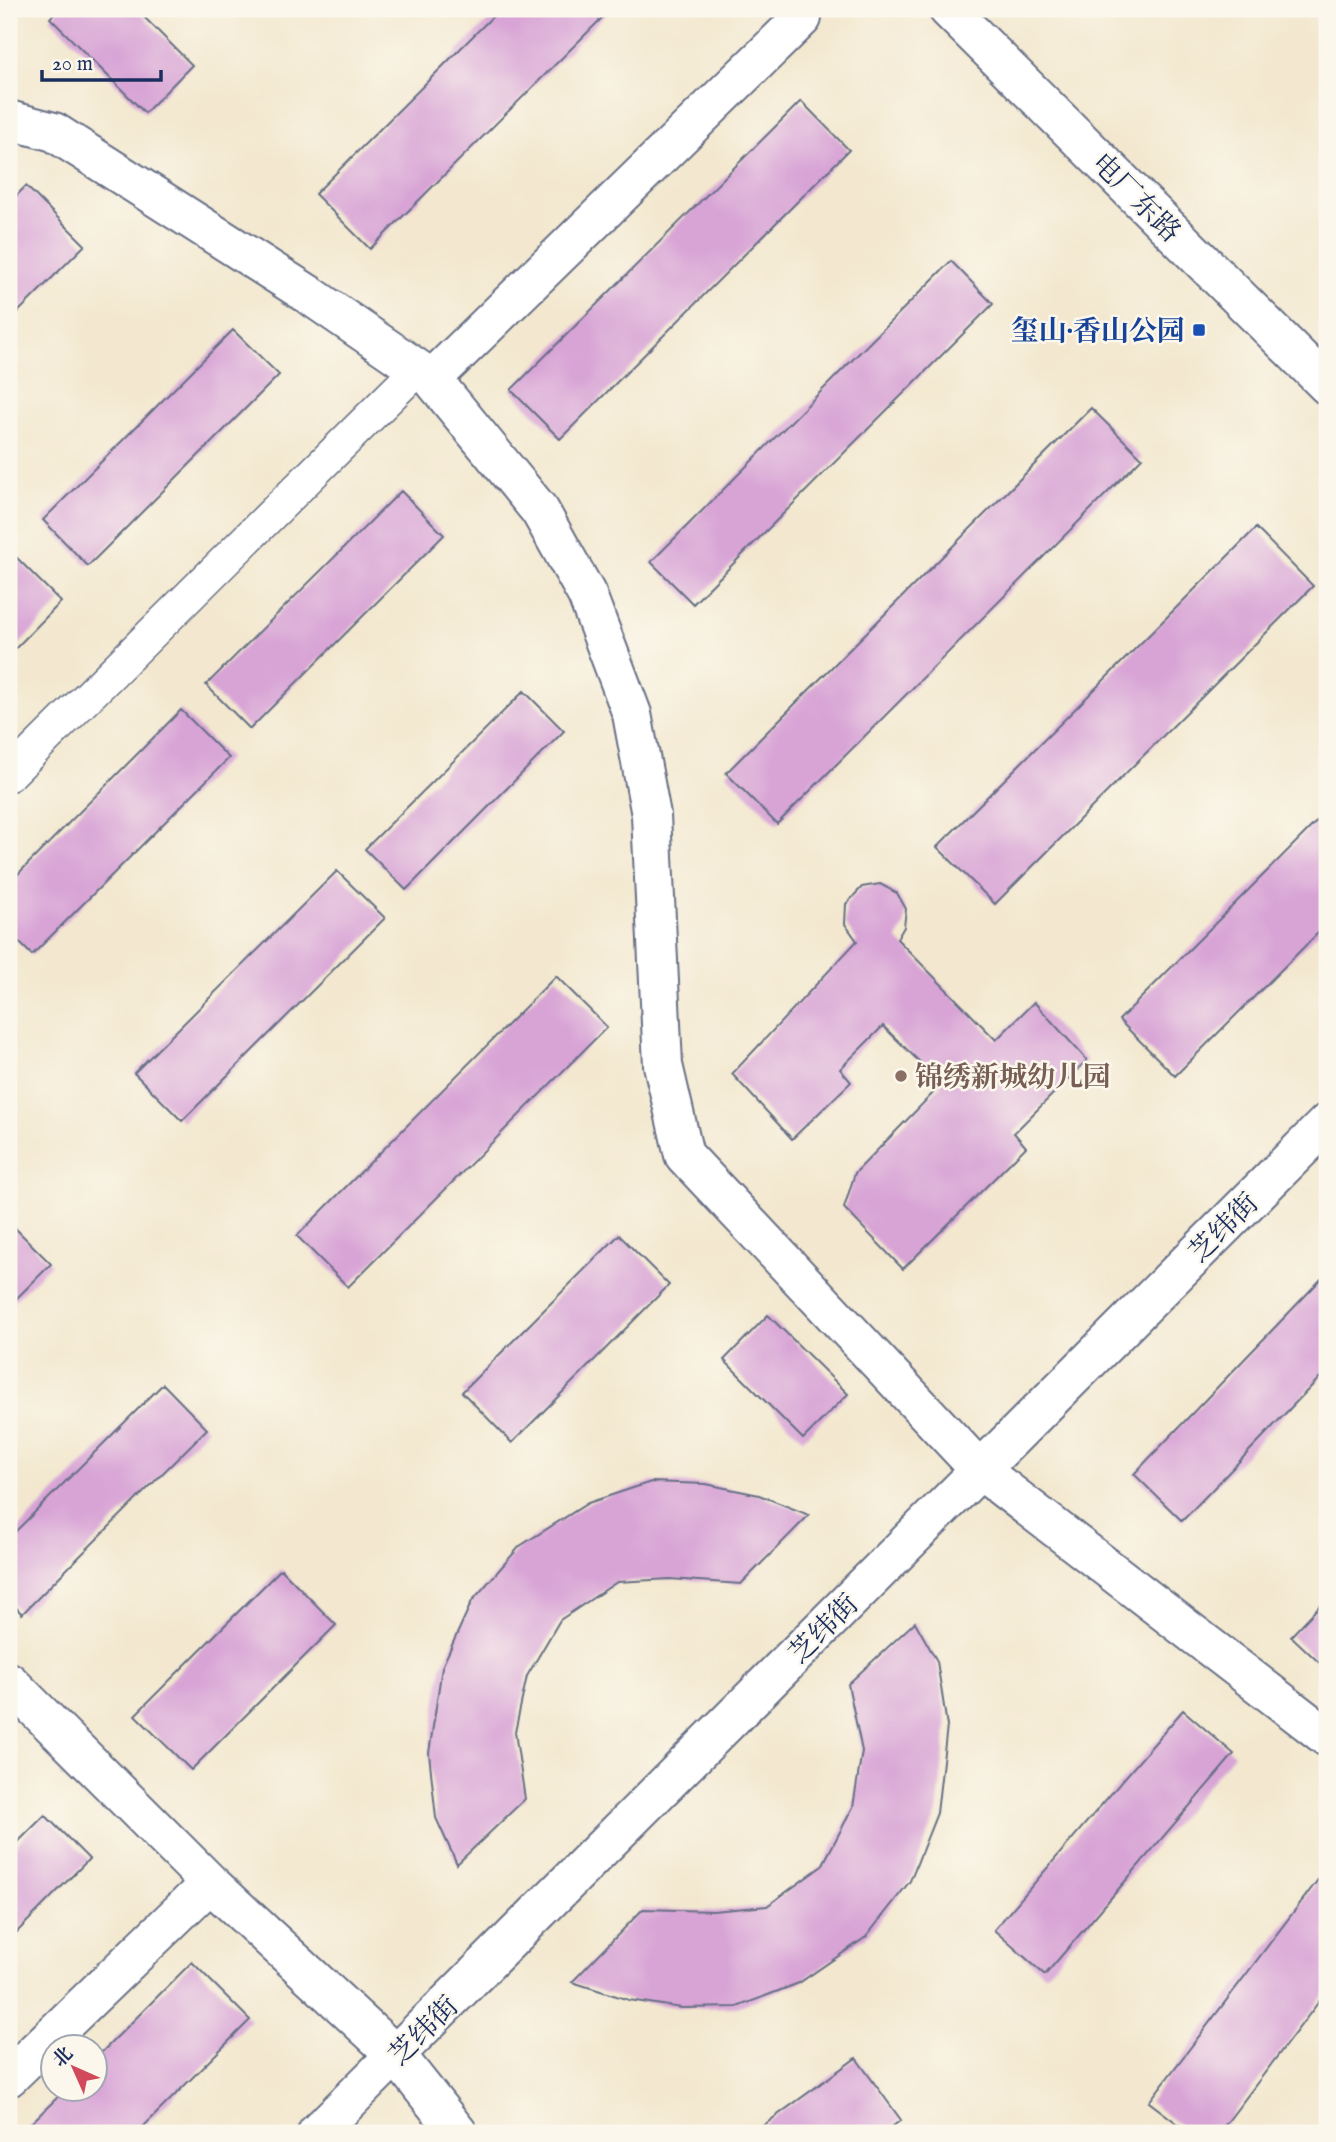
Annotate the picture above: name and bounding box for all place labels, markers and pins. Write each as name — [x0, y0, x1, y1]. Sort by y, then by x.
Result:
place label: 玺山·香山公园 — [1011, 315, 1185, 350]
marker: 玺山·香山公园 — [1191, 322, 1207, 338]
place label: 锦绣新城幼儿园 — [915, 1061, 1111, 1096]
marker: 锦绣新城幼儿园 — [893, 1068, 909, 1084]

